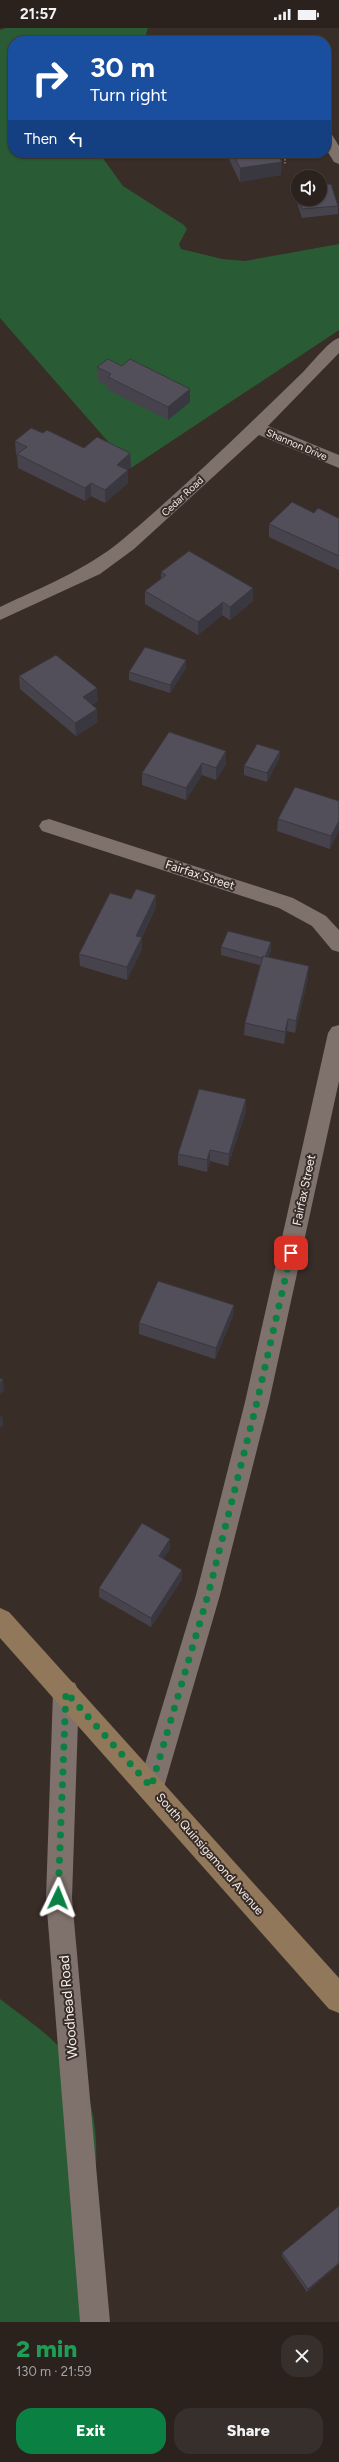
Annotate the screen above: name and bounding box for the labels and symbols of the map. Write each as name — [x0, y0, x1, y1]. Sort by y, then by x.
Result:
street label: Shannon Drive — [264, 426, 330, 463]
street label: Cedar Road — [159, 474, 206, 519]
street label: Fairfax Street — [164, 857, 237, 893]
street label: Fairfax Street — [290, 1153, 318, 1227]
pin — [274, 1236, 308, 1270]
street label: South Quinsigamond Avenue — [153, 1790, 267, 1918]
position arrow — [37, 1877, 79, 1919]
street label: Woodhead Road — [56, 1955, 81, 2059]

